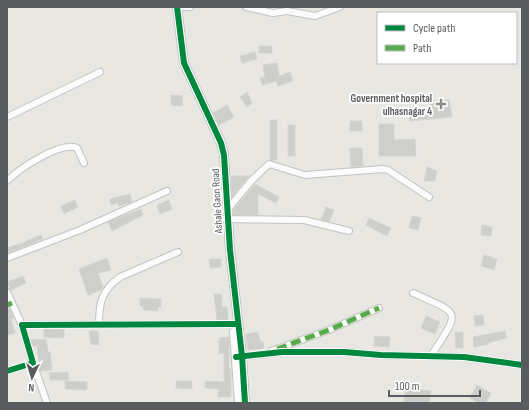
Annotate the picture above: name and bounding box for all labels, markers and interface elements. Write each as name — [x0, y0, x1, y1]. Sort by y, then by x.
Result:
legend — [377, 12, 517, 64]
text: Cycle path — [413, 21, 455, 36]
text: Path — [413, 41, 431, 56]
place label: Government hospital ulhasnagar 4 — [350, 92, 432, 118]
marker: Government hospital ulhasnagar 4 — [435, 98, 447, 110]
street label: Ashale Gaon Road — [209, 168, 225, 235]
north arrow — [12, 358, 52, 398]
scale bar — [389, 372, 480, 398]
text: 100 m — [395, 379, 420, 394]
text: N — [28, 381, 35, 394]

